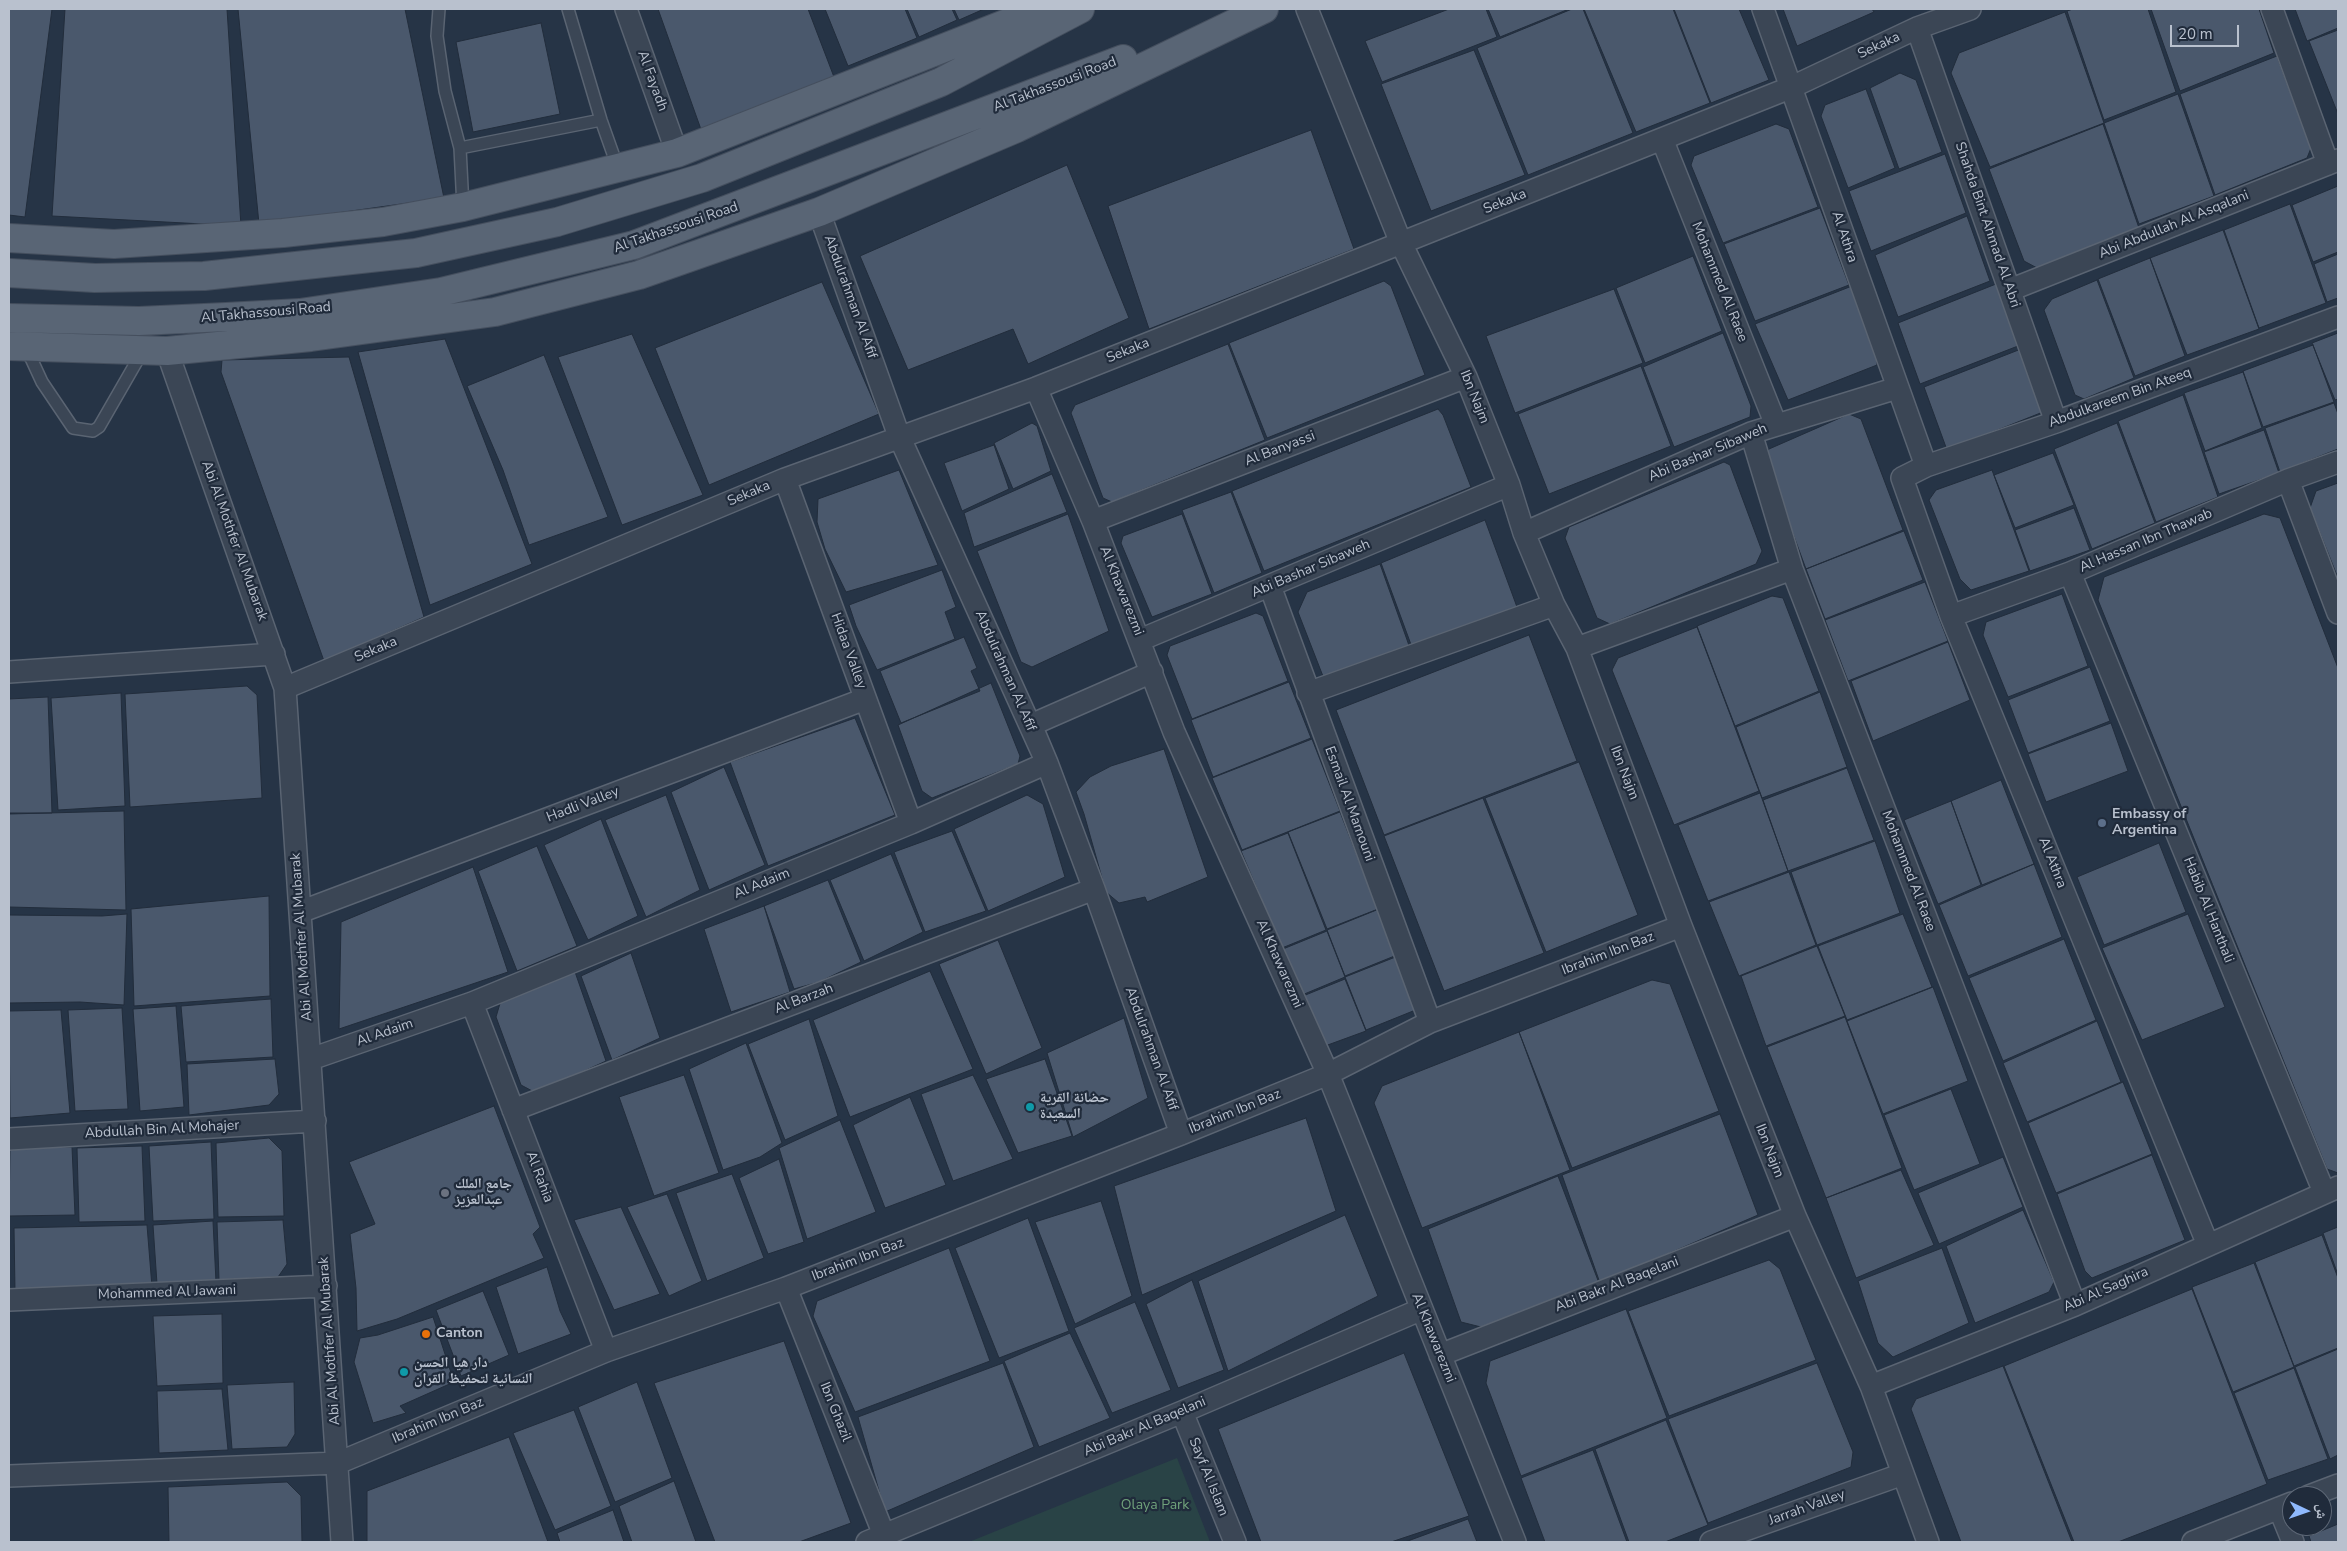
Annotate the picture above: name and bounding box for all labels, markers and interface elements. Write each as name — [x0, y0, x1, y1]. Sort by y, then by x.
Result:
scale bar — [2172, 15, 2241, 47]
text: 20 m — [2178, 24, 2213, 44]
street label: Sekaka — [1855, 29, 1903, 63]
street label: Al Fayadh — [633, 48, 671, 114]
street label: Al Takhassousi Road — [991, 54, 1119, 116]
street label: Shahda Bint Ahmad Al Abri — [1951, 140, 2023, 310]
street label: Sekaka — [1481, 186, 1529, 218]
street label: Abi Abdullah Al Asqalani — [2097, 187, 2251, 263]
street label: Al Takhassousi Road — [612, 199, 740, 257]
street label: Al Athra — [1827, 209, 1861, 265]
street label: Mohammed Al Raee — [1687, 220, 1751, 344]
street label: Abdulrahman Al Afif — [820, 233, 880, 361]
street label: Al Takhassousi Road — [200, 299, 332, 327]
street label: Sekaka — [1104, 335, 1152, 367]
street label: Abdulkareem Bin Ateeq — [2046, 364, 2194, 432]
street label: Ibn Najm — [1456, 368, 1492, 426]
street label: Abi Bashar Sibaweh — [1646, 420, 1770, 486]
street label: Al Banyassi — [1242, 428, 1318, 470]
street label: Abi Al Mothfer Al Mubarak — [197, 459, 271, 623]
street label: Sekaka — [725, 478, 773, 510]
street label: Al Hassan Ibn Thawab — [2077, 505, 2215, 577]
street label: Abi Bashar Sibaweh — [1249, 536, 1373, 602]
street label: Al Khawarezmi — [1095, 544, 1147, 638]
street label: Abdulrahman Al Afif — [971, 608, 1039, 734]
street label: Hidaa Valley — [827, 611, 869, 691]
street label: Sekaka — [352, 634, 400, 666]
street label: Esmail Al Mamouni — [1320, 744, 1378, 864]
street label: Ibn Najm — [1606, 744, 1642, 802]
street label: Hadli Valley — [544, 783, 622, 827]
place label: Embassy of Argentina — [2112, 807, 2186, 840]
street label: Mohammed Al Raee — [1877, 808, 1939, 934]
marker: Embassy of Argentina — [2096, 817, 2108, 829]
street label: Al Athra — [2034, 835, 2070, 891]
street label: Abi Al Mothfer Al Mubarak — [288, 852, 316, 1022]
street label: Habib Al Hanthali — [2179, 855, 2237, 965]
street label: Al Adaim — [732, 865, 792, 903]
street label: Al Khawarezmi — [1252, 917, 1306, 1011]
street label: Ibrahim Ibn Baz — [1559, 929, 1657, 979]
street label: Al Barzah — [772, 980, 836, 1018]
street label: Abdulrahman Al Afif — [1121, 985, 1181, 1113]
street label: Al Adaim — [354, 1015, 416, 1051]
street label: Ibrahim Ibn Baz — [1187, 1086, 1283, 1138]
place label: حضانة القرية السعيدة — [1040, 1091, 1109, 1124]
marker: حضانة القرية السعيدة — [1024, 1101, 1036, 1113]
street label: Abdullah Bin Al Mohajer — [84, 1118, 240, 1142]
street label: Ibn Najm — [1751, 1122, 1787, 1180]
street label: Al Rahia — [522, 1149, 556, 1205]
place label: جامع الملك عبدالعزيز — [455, 1177, 512, 1210]
marker: جامع الملك عبدالعزيز — [439, 1187, 451, 1199]
street label: Ibrahim Ibn Baz — [809, 1235, 907, 1285]
street label: Abi Bakr Al Baqelani — [1553, 1254, 1681, 1316]
street label: Abi Al Mothfer Al Mubarak — [316, 1256, 344, 1426]
street label: Abi Al Saghira — [2061, 1264, 2151, 1316]
street label: Mohammed Al Jawani — [98, 1282, 236, 1304]
street label: Al Khawarezmi — [1407, 1291, 1459, 1385]
place label: Canton — [436, 1326, 483, 1342]
marker: Canton — [420, 1328, 432, 1340]
place label: دار هيا الحسن النسائية لتحفيظ القران — [414, 1356, 532, 1388]
marker: دار هيا الحسن النسائية لتحفيظ القران — [398, 1366, 410, 1378]
street label: Ibn Ghazil — [815, 1380, 855, 1444]
street label: Ibrahim Ibn Baz — [390, 1394, 486, 1448]
street label: Abi Bakr Al Baqelani — [1081, 1394, 1209, 1460]
street label: Sayf Al Islam — [1185, 1435, 1231, 1519]
street label: Jarrah Valley — [1767, 1486, 1847, 1530]
north arrow — [2282, 1486, 2332, 1536]
park label: Olaya Park — [1121, 1498, 1189, 1514]
text: ش — [2312, 1504, 2331, 1520]

